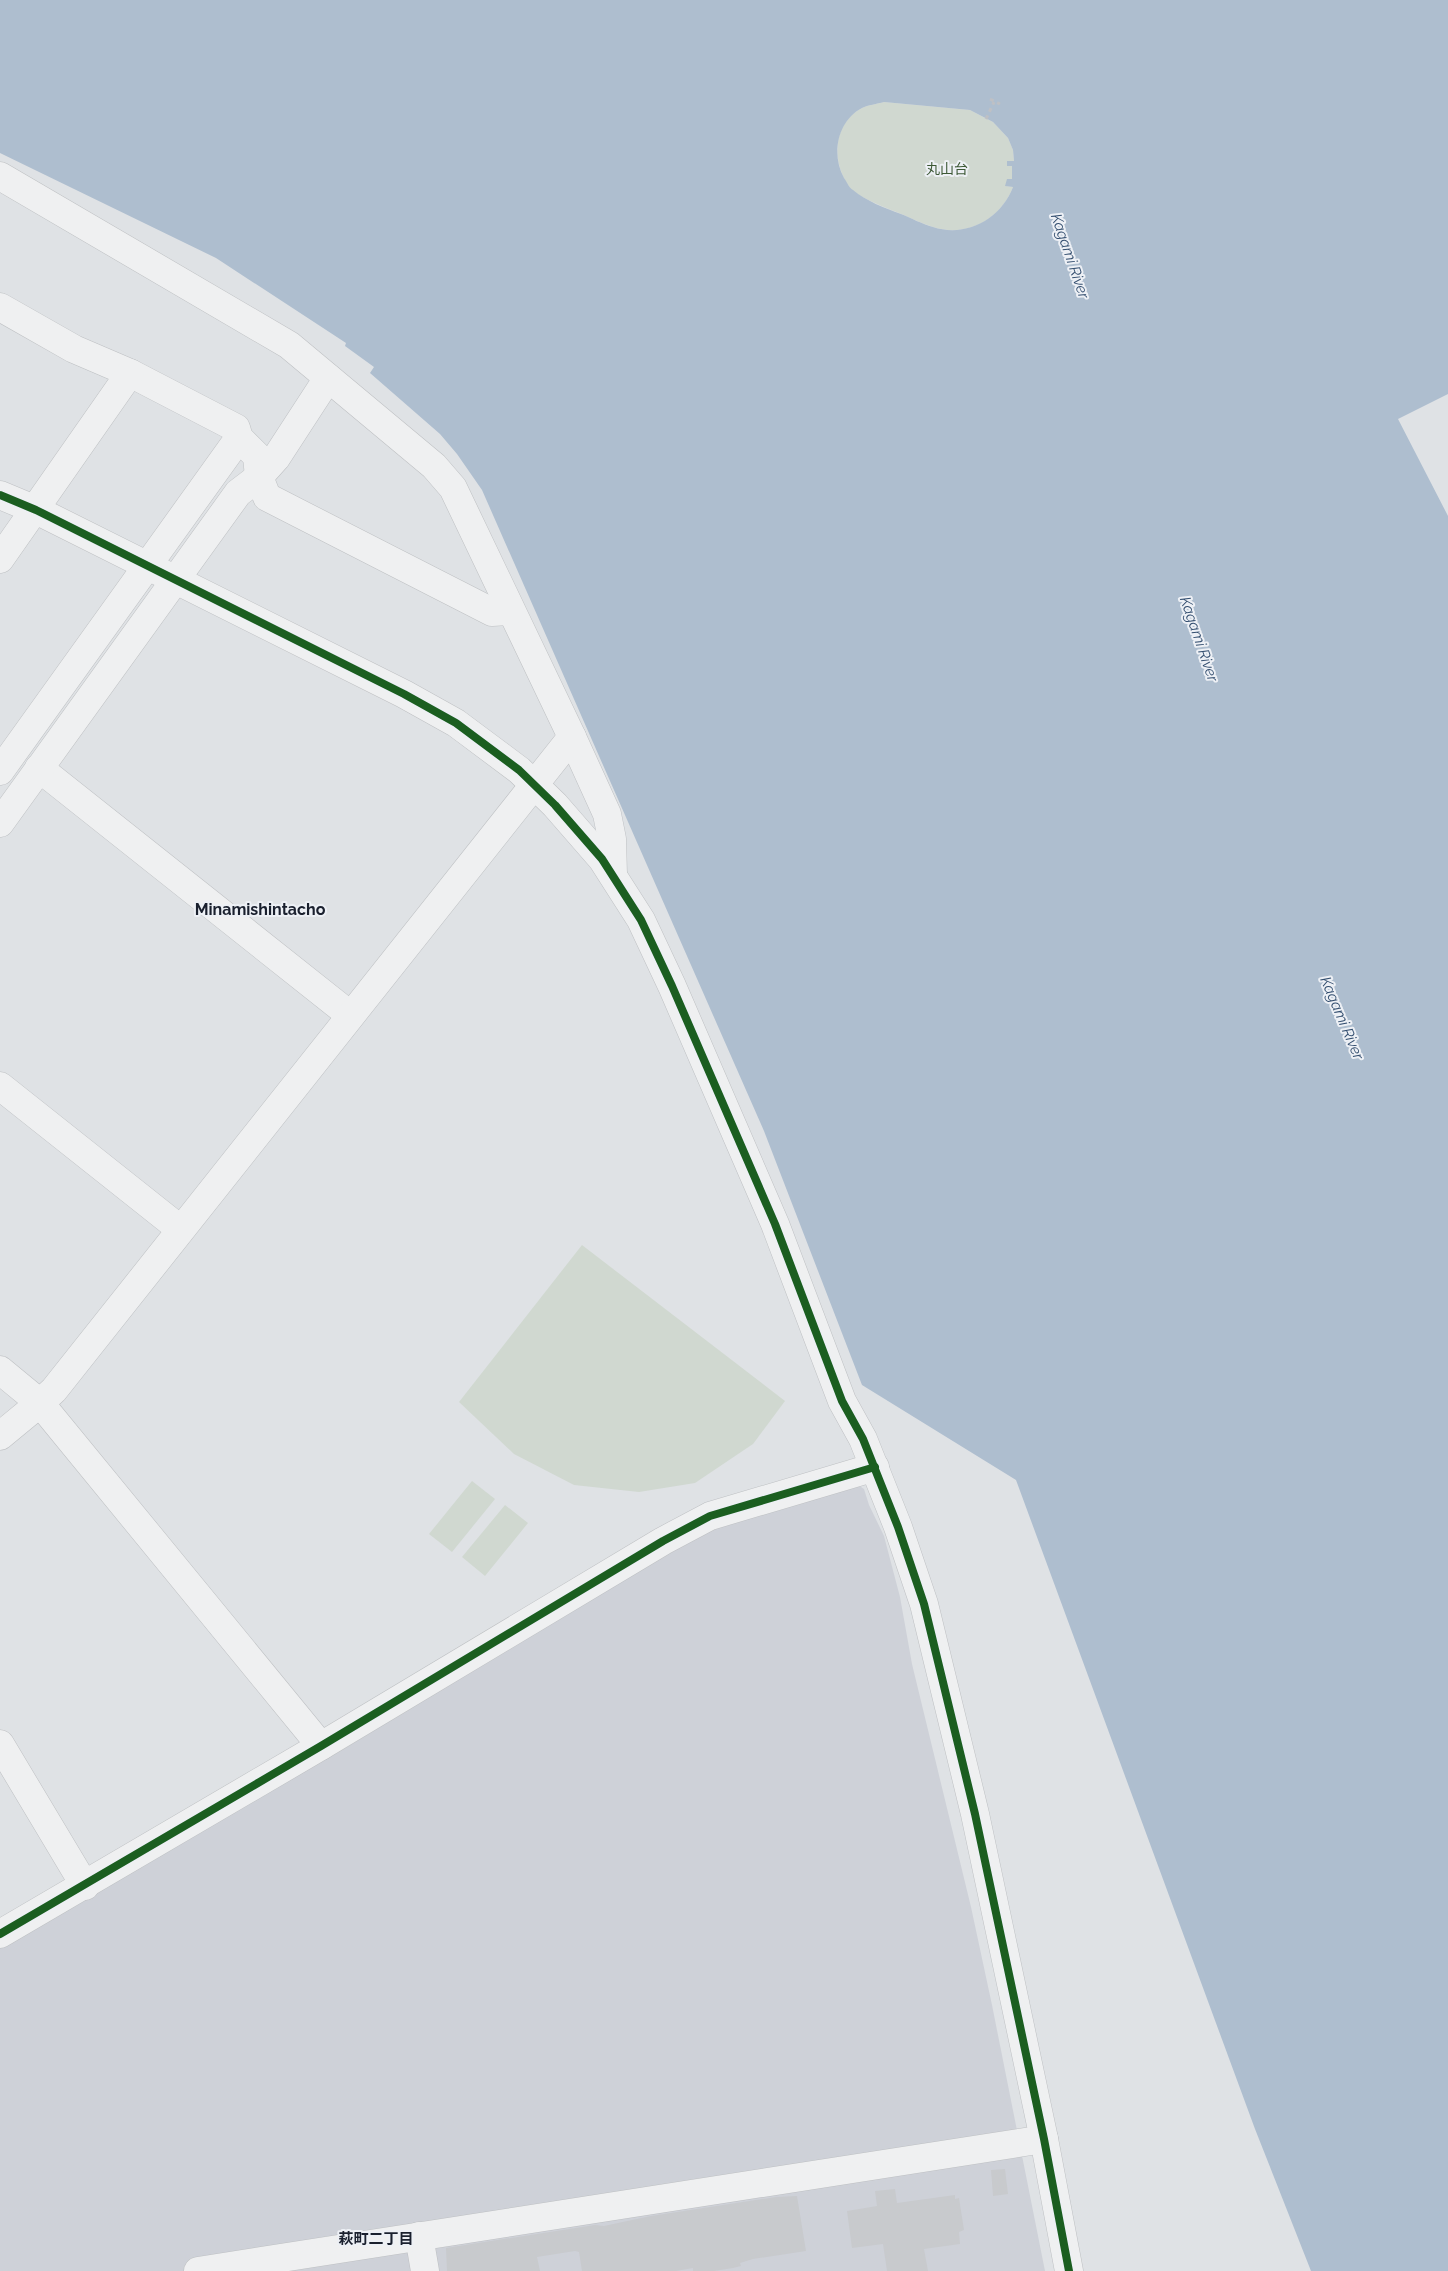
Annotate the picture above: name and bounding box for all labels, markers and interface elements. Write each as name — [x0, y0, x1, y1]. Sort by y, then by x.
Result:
park label: 丸山台 — [926, 161, 968, 177]
water label: Kagami River — [1047, 211, 1093, 302]
water label: Kagami River — [1176, 594, 1222, 685]
district label: Minamishintacho — [195, 900, 326, 919]
water label: Kagami River — [1316, 974, 1368, 1063]
district label: 萩町二丁目 — [338, 2230, 414, 2248]

